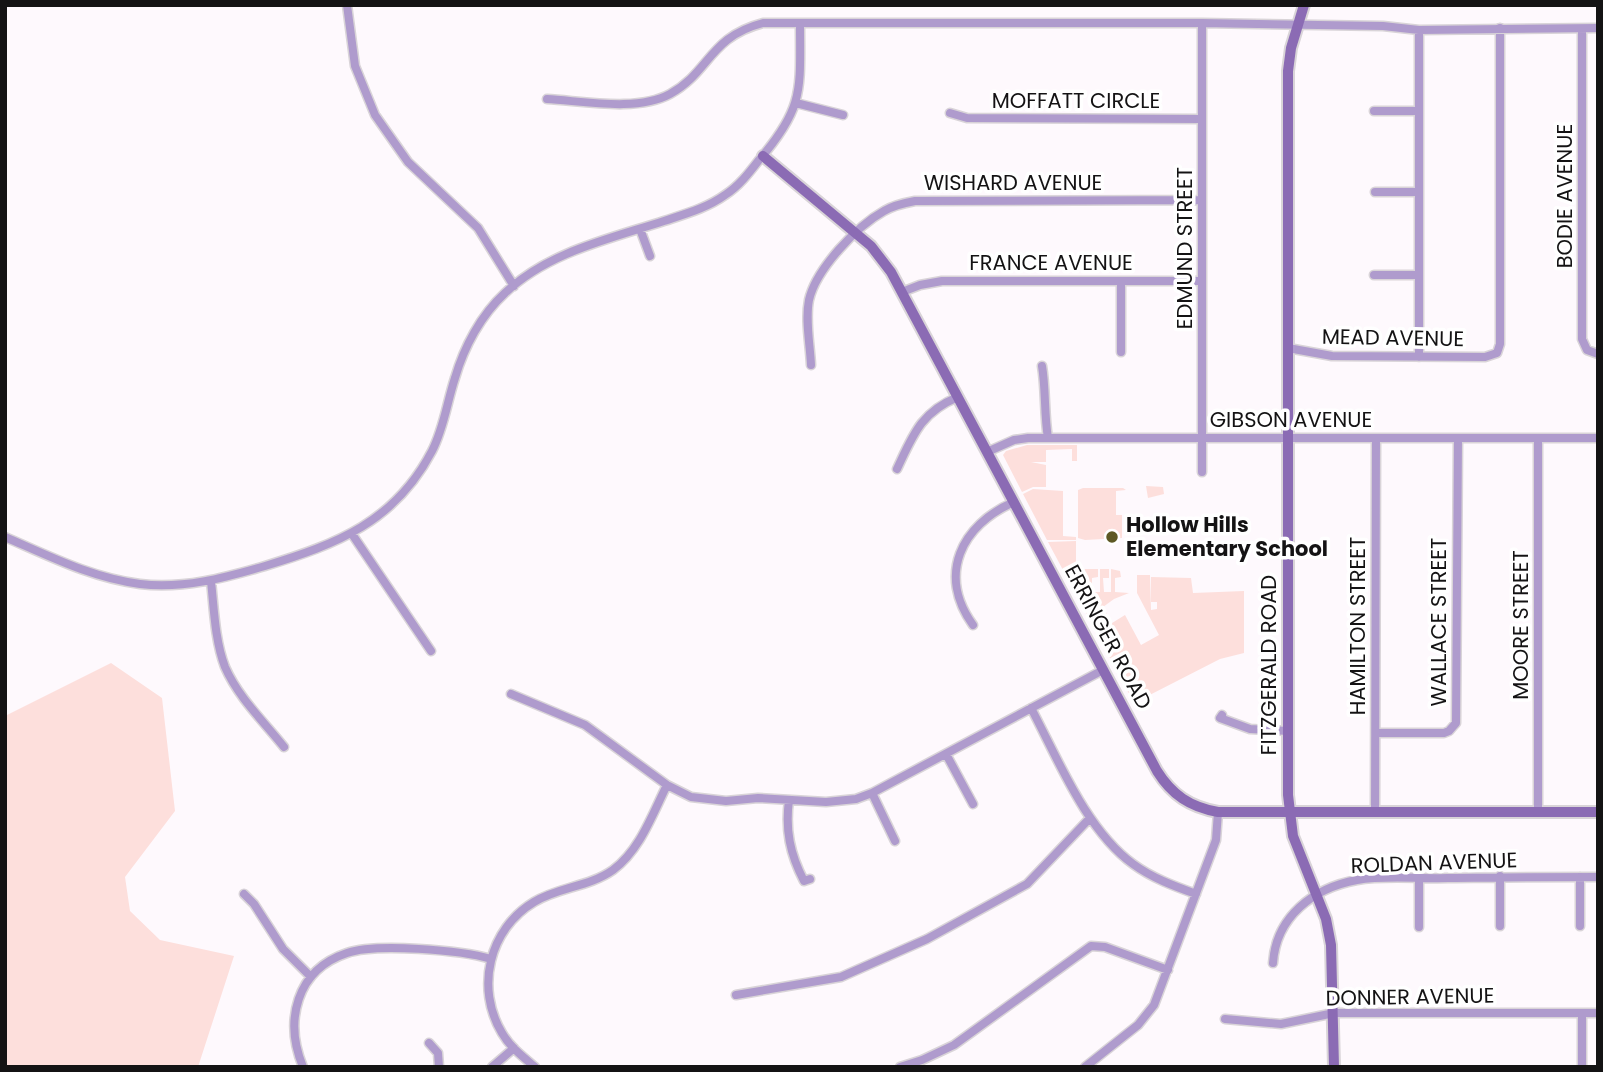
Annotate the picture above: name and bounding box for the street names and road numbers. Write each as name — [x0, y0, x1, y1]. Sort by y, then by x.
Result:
street label: MOFFATT CIRCLE — [992, 86, 1160, 115]
street label: BODIE AVENUE — [1550, 124, 1579, 268]
street label: EDMUND STREET — [1170, 167, 1199, 329]
street label: WISHARD AVENUE — [924, 168, 1102, 197]
street label: FRANCE AVENUE — [969, 248, 1133, 277]
street label: MEAD AVENUE — [1322, 322, 1464, 353]
street label: GIBSON AVENUE — [1210, 405, 1372, 434]
street label: HAMILTON STREET — [1343, 537, 1372, 715]
street label: WALLACE STREET — [1424, 538, 1453, 706]
street label: MOORE STREET — [1506, 550, 1535, 700]
street label: ERRINGER ROAD — [1058, 559, 1159, 714]
street label: FITZGERALD ROAD — [1254, 575, 1283, 755]
street label: ROLDAN AVENUE — [1350, 845, 1518, 880]
street label: DONNER AVENUE — [1325, 981, 1495, 1012]

